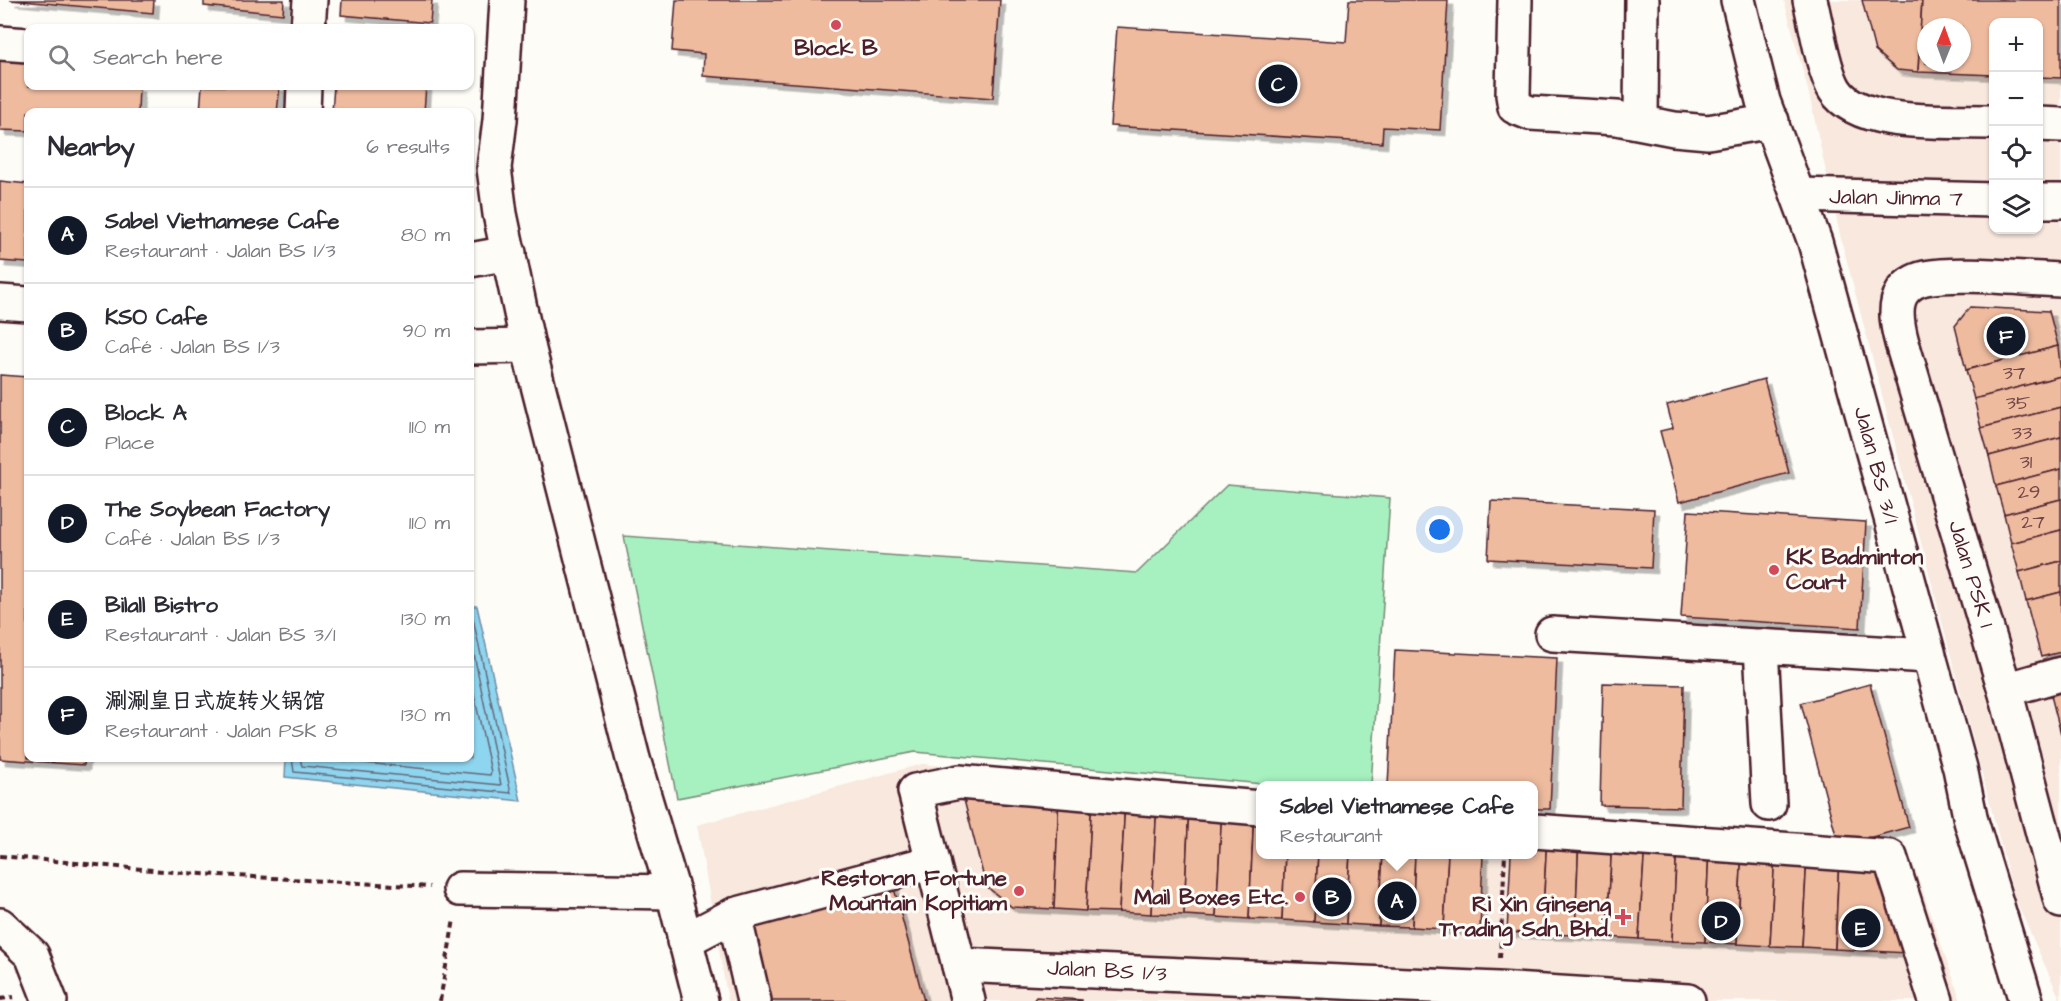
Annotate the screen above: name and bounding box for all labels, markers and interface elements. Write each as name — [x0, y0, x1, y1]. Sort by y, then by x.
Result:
marker: Block B — [829, 18, 843, 32]
north arrow — [1917, 18, 1971, 72]
map controls — [1989, 18, 2043, 234]
button: + — [1989, 18, 2043, 72]
search box — [24, 24, 474, 90]
place label: Block B — [794, 33, 878, 64]
icon: search — [45, 41, 78, 74]
text: Search here — [93, 42, 223, 73]
pin: C — [1258, 62, 1298, 106]
button: − — [1989, 72, 2043, 126]
button: locate — [1989, 126, 2043, 180]
text: Nearby — [48, 129, 135, 165]
text: 6 results — [366, 133, 450, 161]
button: layers — [1989, 180, 2043, 234]
street label: Jalan Jinma 7 — [1829, 181, 1964, 215]
text: Sabel Vietnamese Cafe — [105, 206, 339, 237]
text: A — [61, 221, 74, 249]
text: 80 m — [401, 221, 450, 249]
text: Restaurant · Jalan BS 1/3 — [105, 237, 336, 265]
text: KSO Cafe — [105, 302, 208, 333]
pin: F — [1986, 314, 2026, 358]
text: B — [60, 317, 75, 345]
text: 90 m — [402, 317, 450, 345]
text: Café · Jalan BS 1/3 — [105, 333, 280, 361]
house number: 37 — [2003, 359, 2025, 387]
house number: 35 — [2006, 389, 2030, 417]
text: Block A — [105, 398, 187, 429]
street label: Jalan BS 3/1 — [1846, 403, 1907, 527]
text: C — [60, 413, 75, 441]
text: 110 m — [409, 413, 450, 441]
house number: 33 — [2012, 419, 2032, 447]
text: Place — [105, 429, 155, 457]
house number: 31 — [2020, 448, 2033, 476]
house number: 29 — [2018, 478, 2040, 506]
text: The Soybean Factory — [105, 494, 330, 525]
house number: 27 — [2021, 508, 2045, 536]
text: D — [61, 509, 74, 537]
text: 110 m — [409, 509, 450, 537]
your location — [1425, 515, 1454, 544]
street label: Jalan PSK 1 — [1940, 517, 2002, 631]
text: Café · Jalan BS 1/3 — [105, 525, 280, 553]
place label: KK Badminton Court — [1786, 542, 1923, 598]
marker: KK Badminton Court — [1767, 563, 1781, 577]
text: Bilall Bistro — [105, 590, 218, 621]
text: E — [62, 605, 73, 633]
text: 130 m — [401, 605, 450, 633]
text: Restaurant · Jalan BS 3/1 — [105, 621, 336, 649]
text: 涮涮皇日式旋转火锅馆 — [105, 686, 325, 717]
text: F — [61, 701, 74, 729]
text: 130 m — [401, 701, 450, 729]
text: Restaurant · Jalan PSK 8 — [105, 717, 337, 745]
popup — [1256, 781, 1538, 859]
text: Sabel Vietnamese Cafe — [1280, 791, 1514, 822]
text: Restaurant — [1280, 822, 1383, 850]
place label: Restoran Fortune Mountain Kopitiam — [821, 863, 1008, 919]
pin: B — [1312, 874, 1352, 920]
pin: A — [1378, 878, 1416, 924]
place label: Mail Boxes Etc. — [1134, 882, 1288, 913]
marker: Restoran Fortune Mountain Kopitiam — [1012, 884, 1026, 898]
place label: Ri Xin Ginseng Trading Sdn. Bhd. — [1438, 889, 1612, 946]
marker: Mail Boxes Etc. — [1293, 890, 1307, 904]
pin: D — [1702, 898, 1740, 944]
pin: E — [1842, 906, 1880, 950]
marker: Ri Xin Ginseng Trading Sdn. Bhd. — [1616, 910, 1630, 924]
street label: Jalan BS 1/3 — [1046, 952, 1168, 990]

